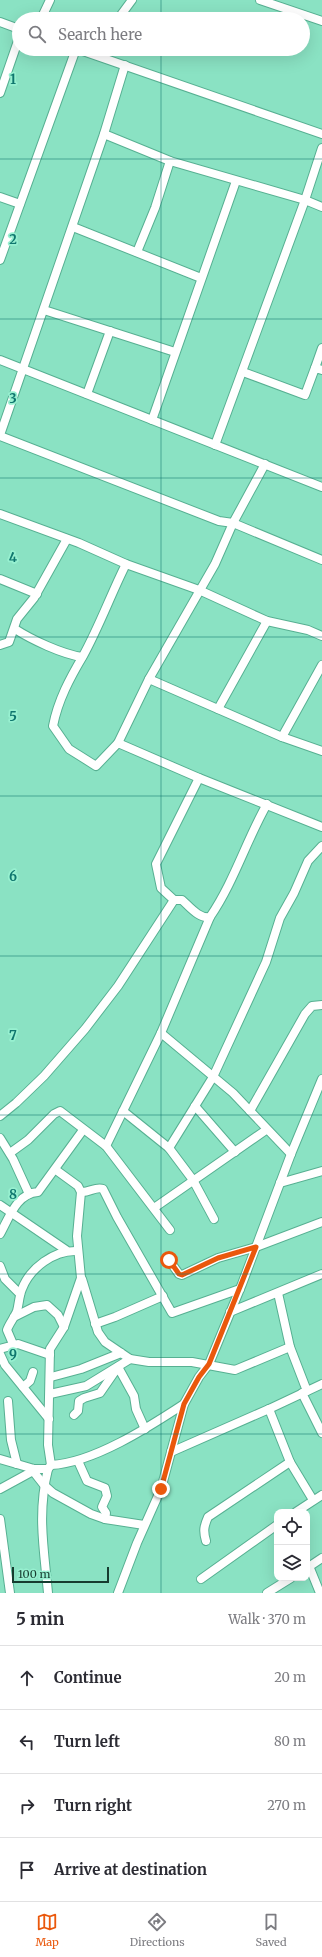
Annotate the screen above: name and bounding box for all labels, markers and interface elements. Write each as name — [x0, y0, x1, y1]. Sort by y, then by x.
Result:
search box — [12, 12, 310, 56]
icon: search — [26, 23, 48, 45]
text: Search here — [58, 25, 142, 44]
text: 1 — [10, 71, 16, 88]
text: 2 — [9, 231, 17, 248]
text: 3 — [9, 390, 17, 407]
text: 4 — [9, 549, 18, 566]
text: 5 — [9, 708, 17, 725]
text: 6 — [9, 868, 17, 885]
text: 7 — [9, 1027, 17, 1044]
text: 8 — [9, 1186, 17, 1203]
route start — [160, 1251, 178, 1269]
text: 9 — [9, 1346, 17, 1363]
route end — [152, 1480, 170, 1498]
map controls — [274, 1509, 310, 1581]
button: locate — [274, 1509, 310, 1545]
button: layers — [274, 1545, 310, 1581]
scale bar — [12, 1565, 109, 1584]
text: 100 m — [18, 1567, 50, 1581]
text: 5 min — [16, 1608, 64, 1630]
text: Walk · 370 m — [228, 1611, 306, 1628]
icon: ahead — [16, 1667, 38, 1689]
text: Continue — [54, 1668, 122, 1687]
text: 20 m — [274, 1669, 306, 1686]
icon: left — [16, 1731, 38, 1753]
text: Turn left — [54, 1732, 120, 1751]
text: 80 m — [274, 1733, 306, 1750]
icon: right — [16, 1795, 38, 1817]
text: Turn right — [54, 1796, 132, 1815]
text: 270 m — [267, 1797, 306, 1814]
icon: arrive — [16, 1859, 38, 1881]
text: Arrive at destination — [54, 1860, 207, 1879]
tab: Map — [35, 1911, 59, 1949]
tab: Directions — [130, 1911, 185, 1949]
tab: Saved — [255, 1911, 287, 1949]

